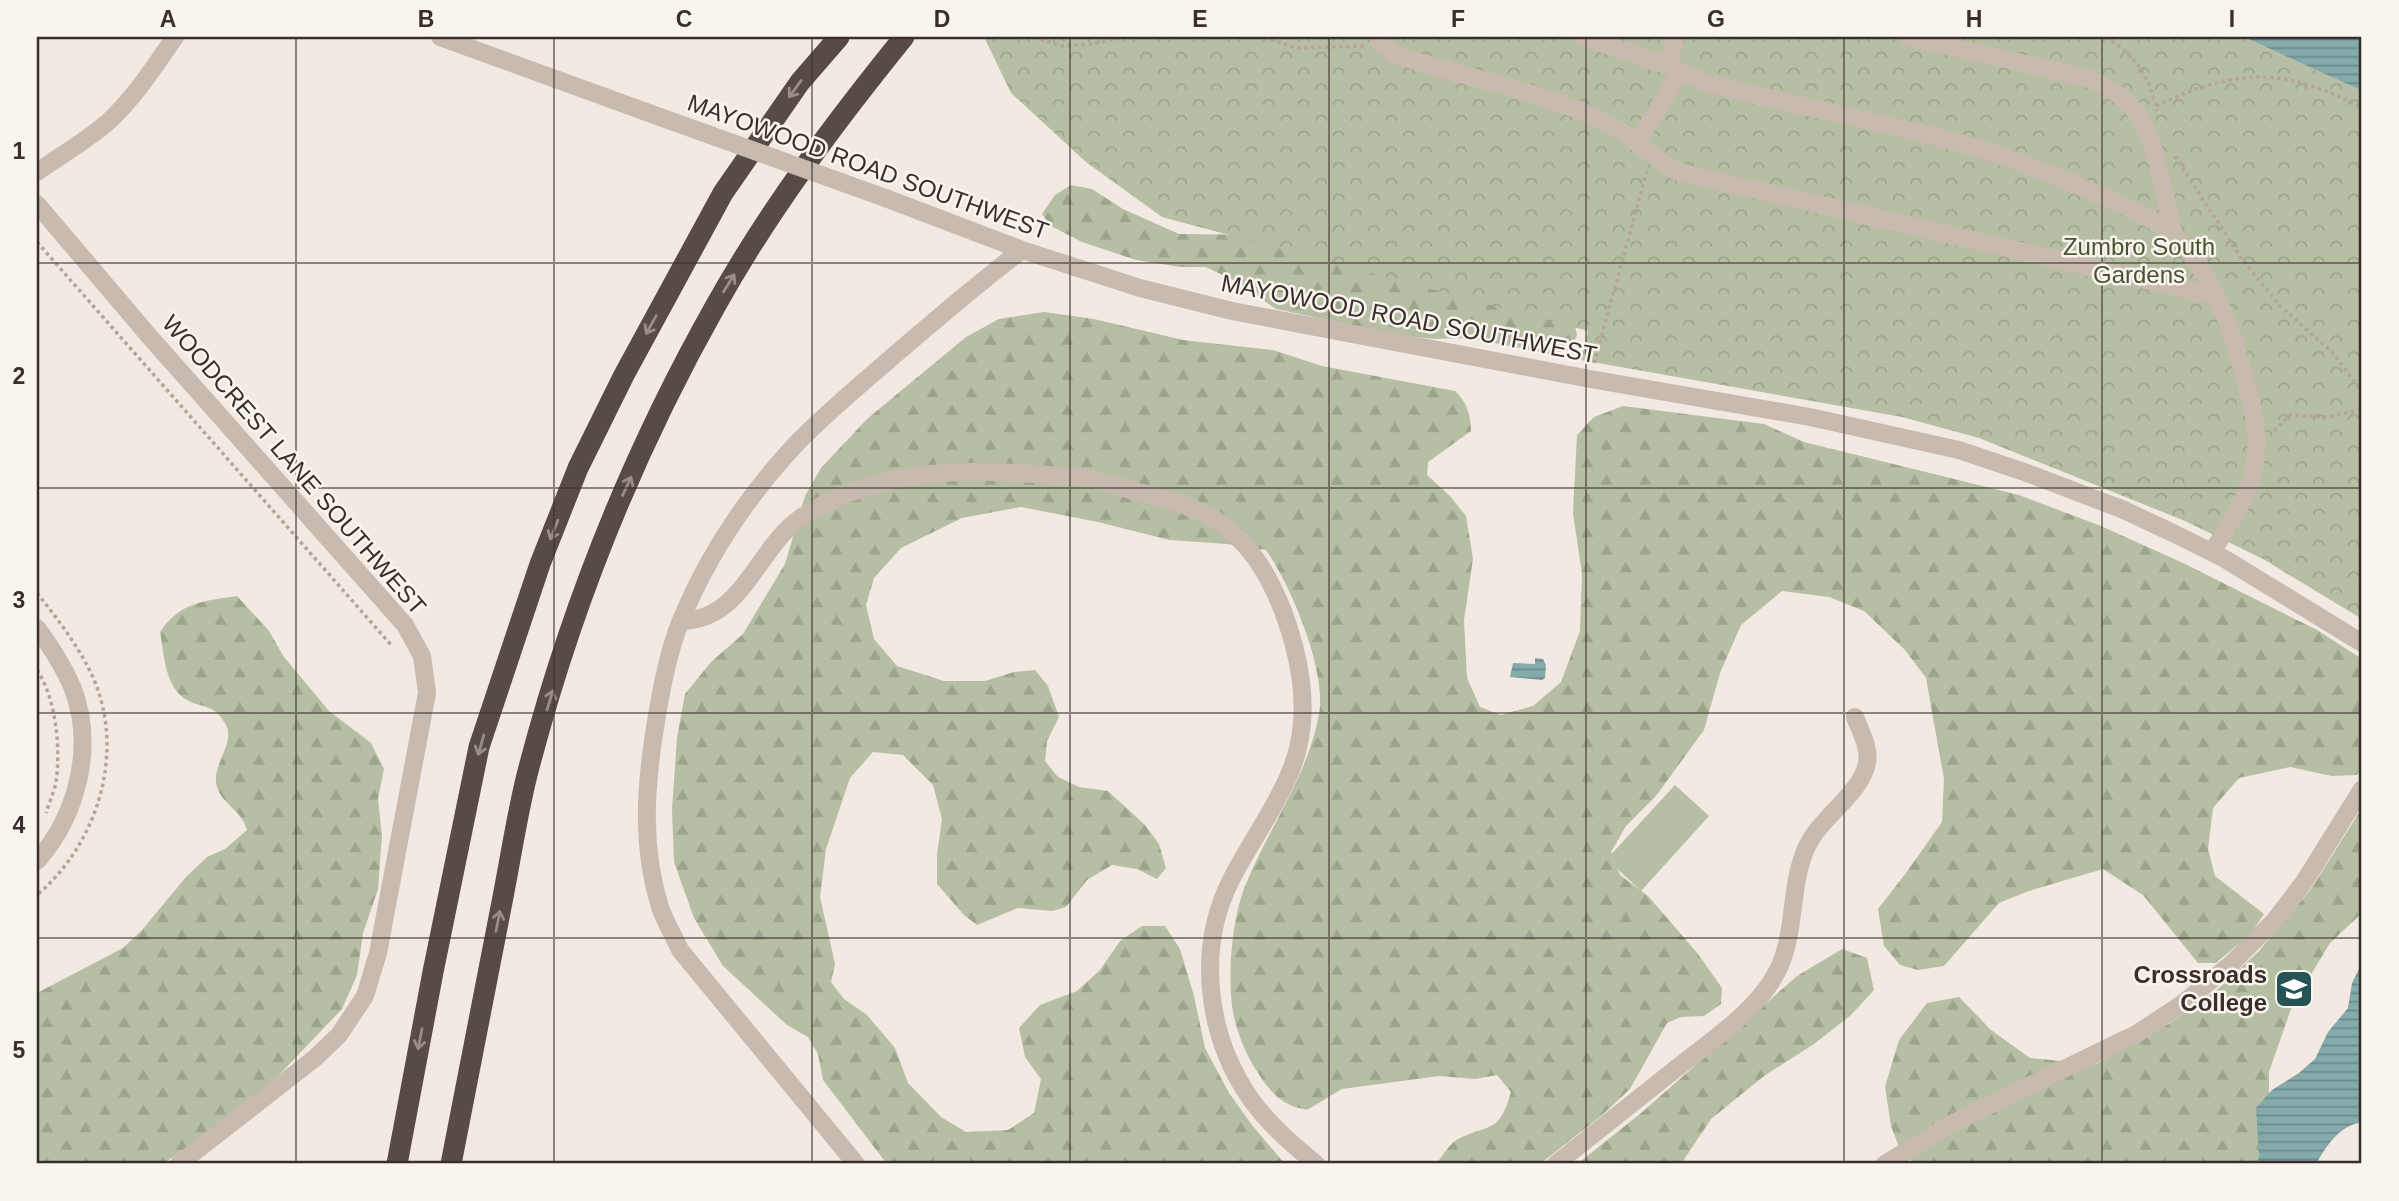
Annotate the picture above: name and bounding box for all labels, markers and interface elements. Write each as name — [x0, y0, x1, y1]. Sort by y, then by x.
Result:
text: A — [160, 6, 176, 32]
text: B — [418, 6, 434, 32]
text: C — [676, 6, 692, 32]
text: D — [934, 6, 950, 32]
text: E — [1192, 6, 1208, 32]
text: F — [1451, 6, 1465, 32]
text: G — [1707, 6, 1725, 32]
text: H — [1966, 6, 1982, 32]
text: I — [2229, 6, 2235, 32]
one-way arrow — [788, 79, 802, 98]
street label: MAYOWOOD ROAD SOUTHWEST — [684, 88, 1053, 245]
text: 1 — [13, 138, 26, 164]
park label: Zumbro South Gardens — [2063, 233, 2215, 288]
street label: MAYOWOOD ROAD SOUTHWEST — [1219, 269, 1600, 368]
one-way arrow — [723, 274, 737, 294]
street label: WOODCREST LANE SOUTHWEST — [157, 310, 432, 620]
one-way arrow — [644, 314, 658, 335]
text: 2 — [13, 363, 25, 389]
one-way arrow — [621, 476, 634, 497]
one-way arrow — [546, 519, 559, 540]
text: 3 — [13, 587, 25, 613]
one-way arrow — [544, 689, 557, 711]
one-way arrow — [473, 734, 486, 756]
text: 4 — [13, 812, 26, 838]
one-way arrow — [492, 910, 506, 933]
place label: Crossroads College — [2134, 961, 2267, 1016]
school or university icon: Crossroads College — [2273, 968, 2315, 1010]
one-way arrow — [413, 1027, 426, 1050]
text: 5 — [13, 1037, 26, 1063]

